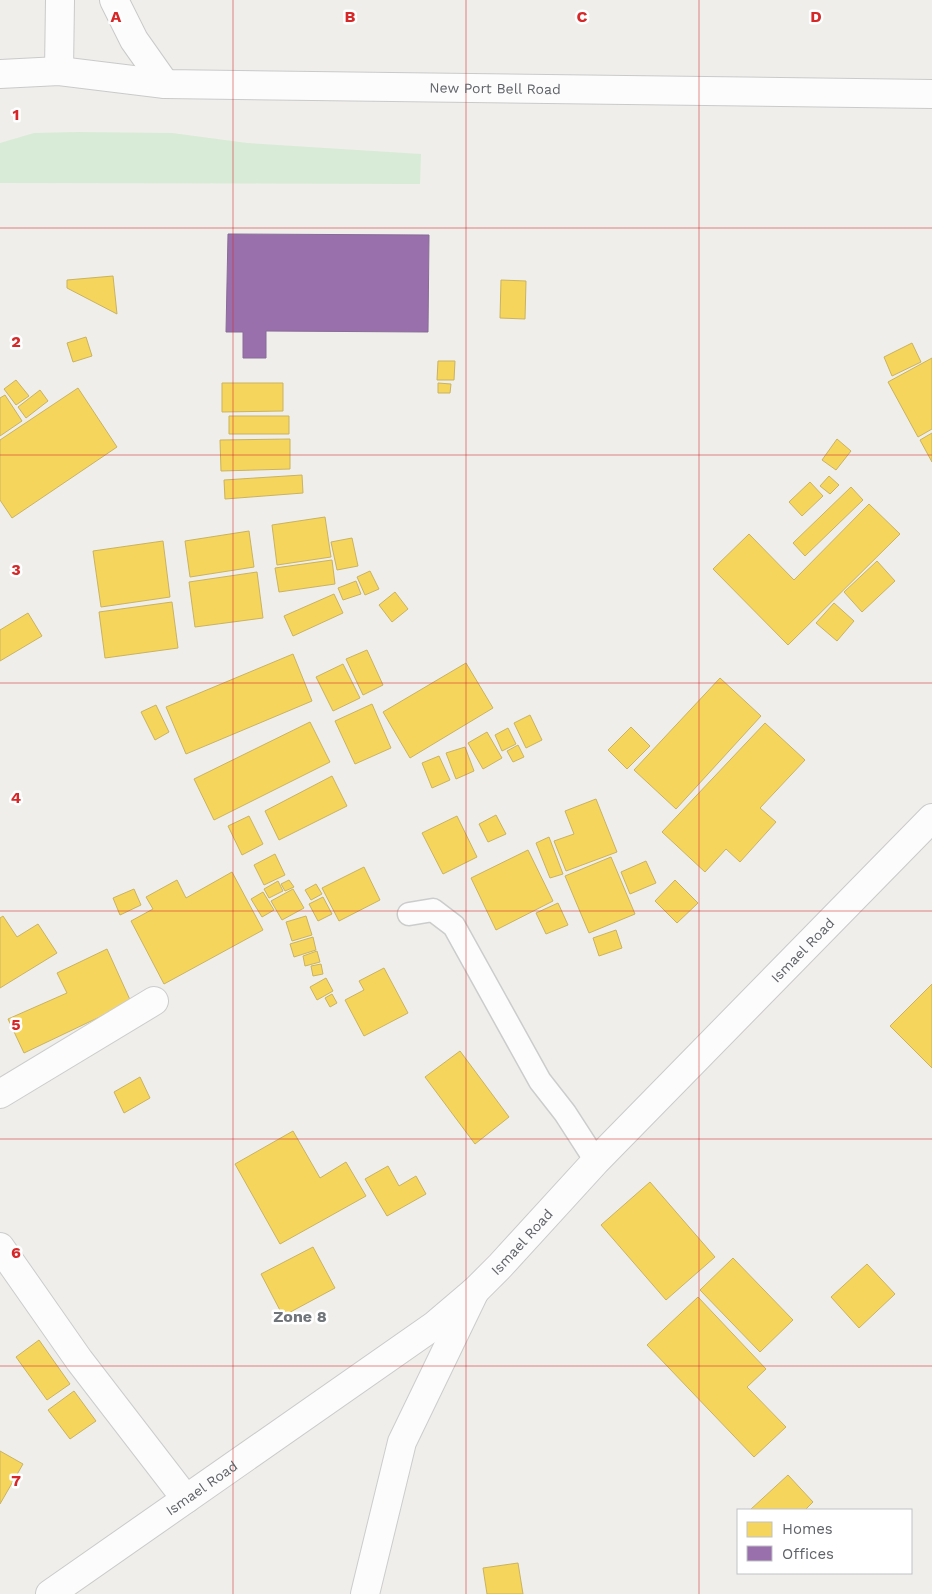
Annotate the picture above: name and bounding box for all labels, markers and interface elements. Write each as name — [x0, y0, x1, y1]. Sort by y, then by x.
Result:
text: A — [111, 7, 122, 26]
text: B — [345, 7, 356, 26]
text: C — [577, 7, 588, 26]
text: D — [810, 7, 822, 26]
street label: New Port Bell Road — [429, 79, 561, 97]
text: 1 — [13, 105, 19, 124]
text: 2 — [11, 332, 21, 351]
text: 3 — [11, 560, 21, 579]
text: 4 — [11, 788, 21, 807]
street label: Ismael Road — [768, 915, 838, 986]
text: 5 — [11, 1015, 21, 1034]
street label: Ismael Road — [488, 1206, 556, 1278]
text: 6 — [11, 1243, 21, 1262]
district label: Zone 8 — [273, 1307, 327, 1326]
street label: Ismael Road — [163, 1458, 240, 1519]
text: 7 — [11, 1471, 21, 1490]
legend — [737, 1509, 912, 1574]
text: Homes — [782, 1520, 833, 1538]
text: Offices — [782, 1545, 834, 1563]

